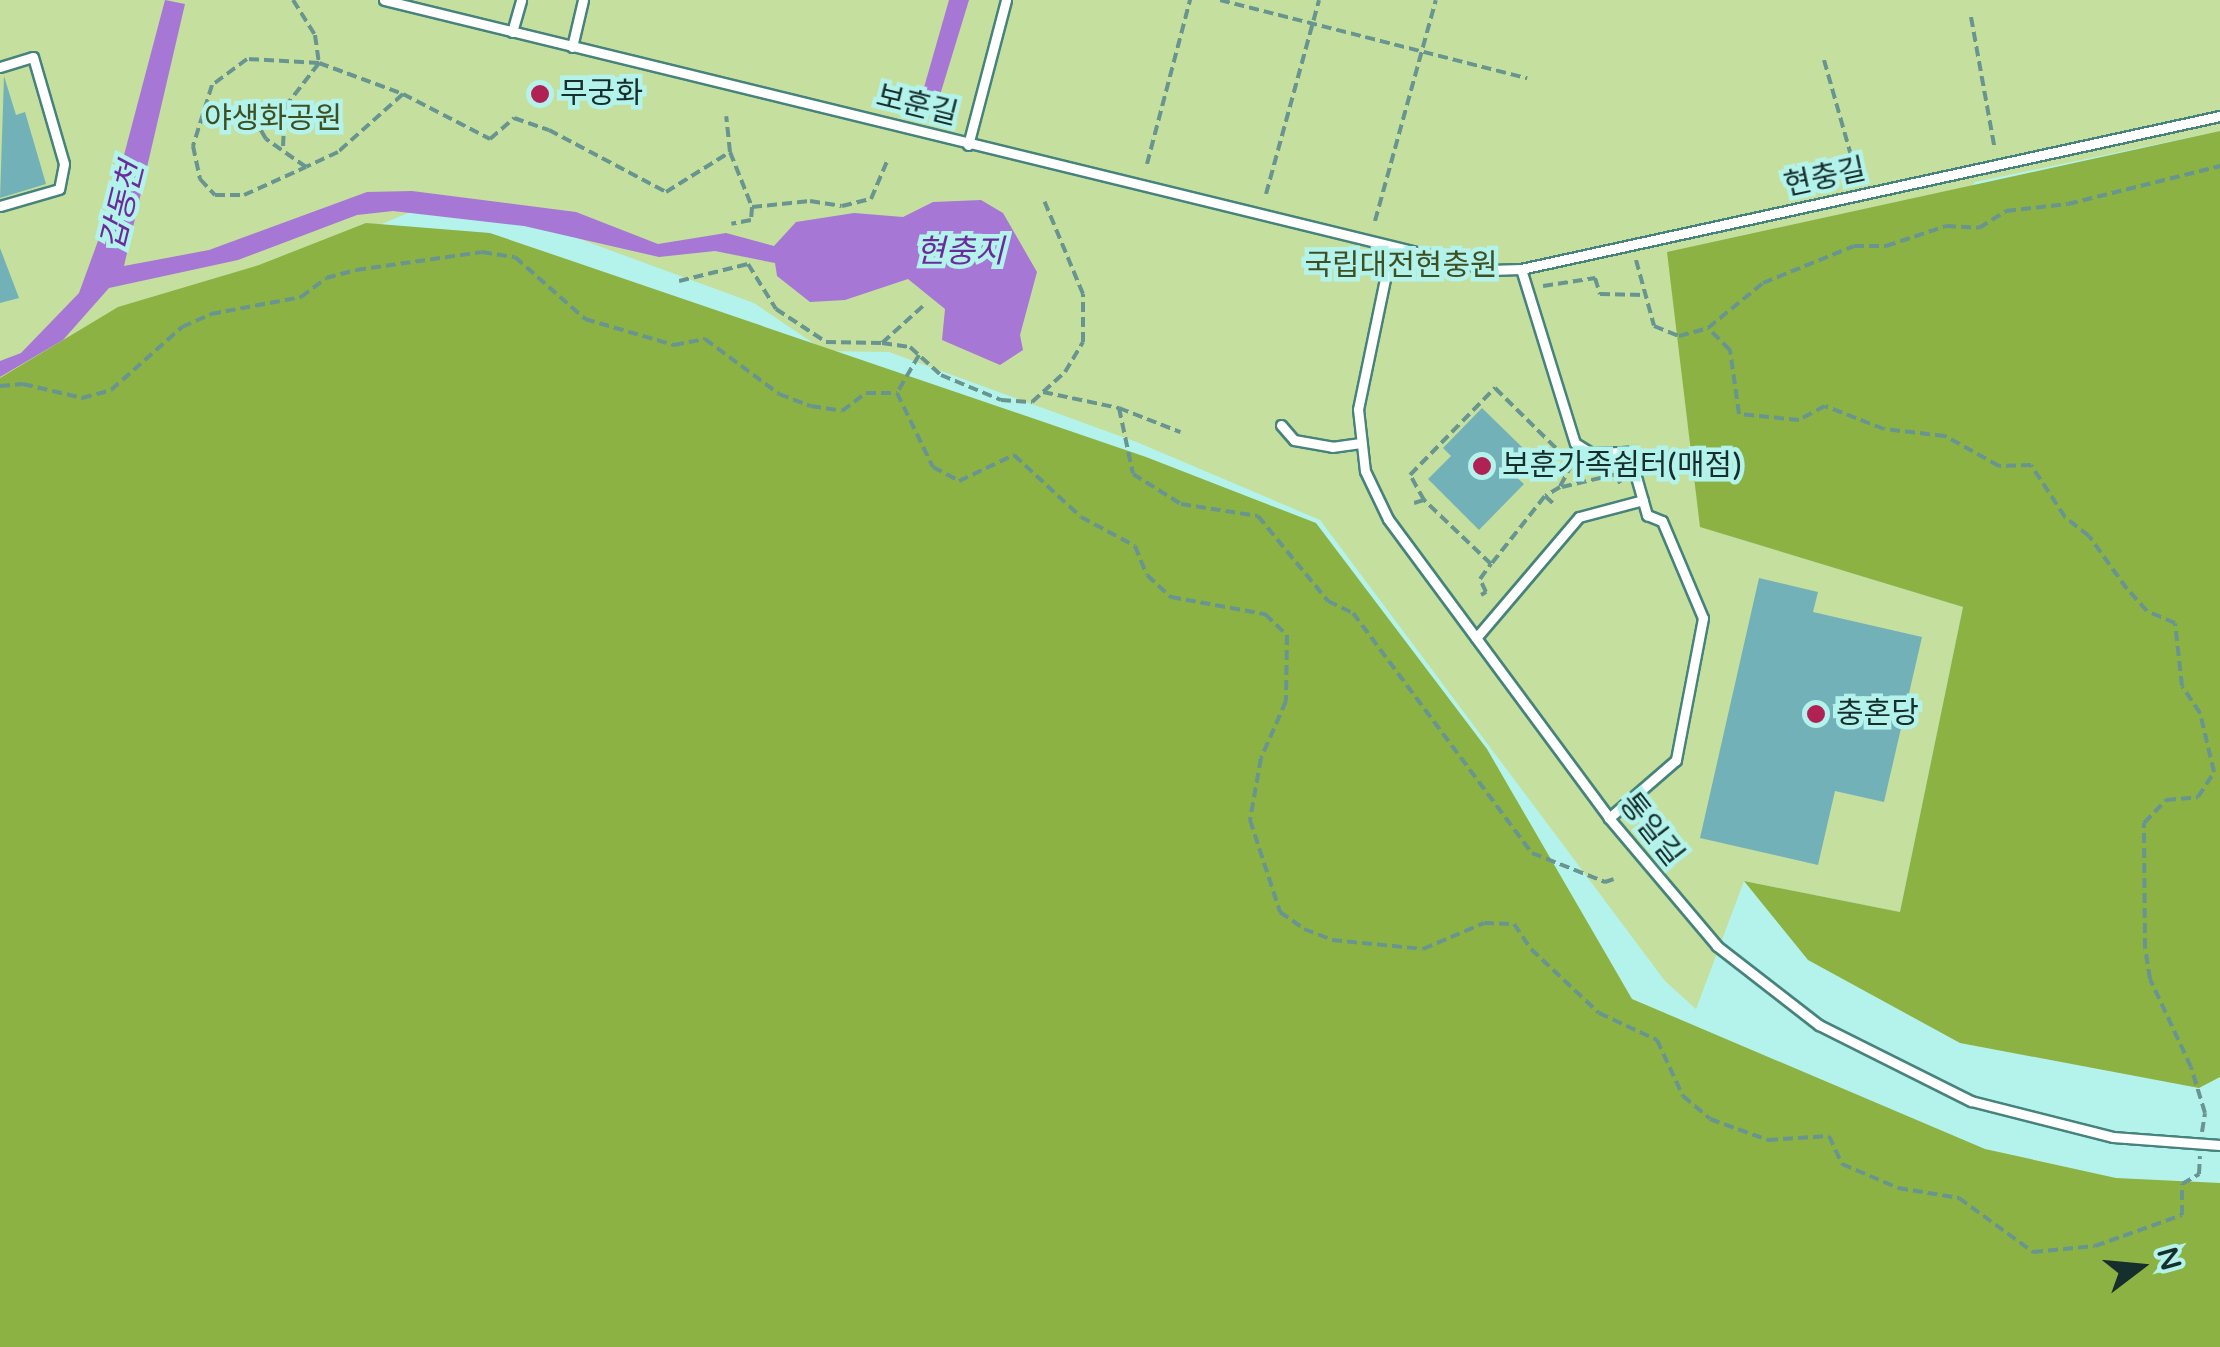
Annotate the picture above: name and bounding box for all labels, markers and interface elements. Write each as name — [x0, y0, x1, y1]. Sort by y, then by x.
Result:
place label: 무궁화 — [560, 76, 643, 112]
street label: 보훈길 — [872, 79, 962, 133]
marker: 무궁화 — [529, 83, 551, 105]
park label: 야생화공원 — [204, 101, 342, 137]
street label: 현충길 — [1781, 152, 1869, 204]
water label: 갑동천 — [94, 159, 152, 253]
water label: 현충지 — [916, 233, 1004, 271]
park label: 국립대전현충원 — [1304, 248, 1498, 284]
place label: 보훈가족쉼터(매점) — [1502, 448, 1742, 484]
marker: 보훈가족쉼터(매점) — [1471, 455, 1493, 477]
place label: 충혼당 — [1836, 696, 1919, 732]
marker: 충혼당 — [1805, 703, 1827, 725]
street label: 통일길 — [1611, 786, 1691, 874]
north arrow — [2090, 1217, 2190, 1317]
text: N — [2149, 1243, 2188, 1274]

